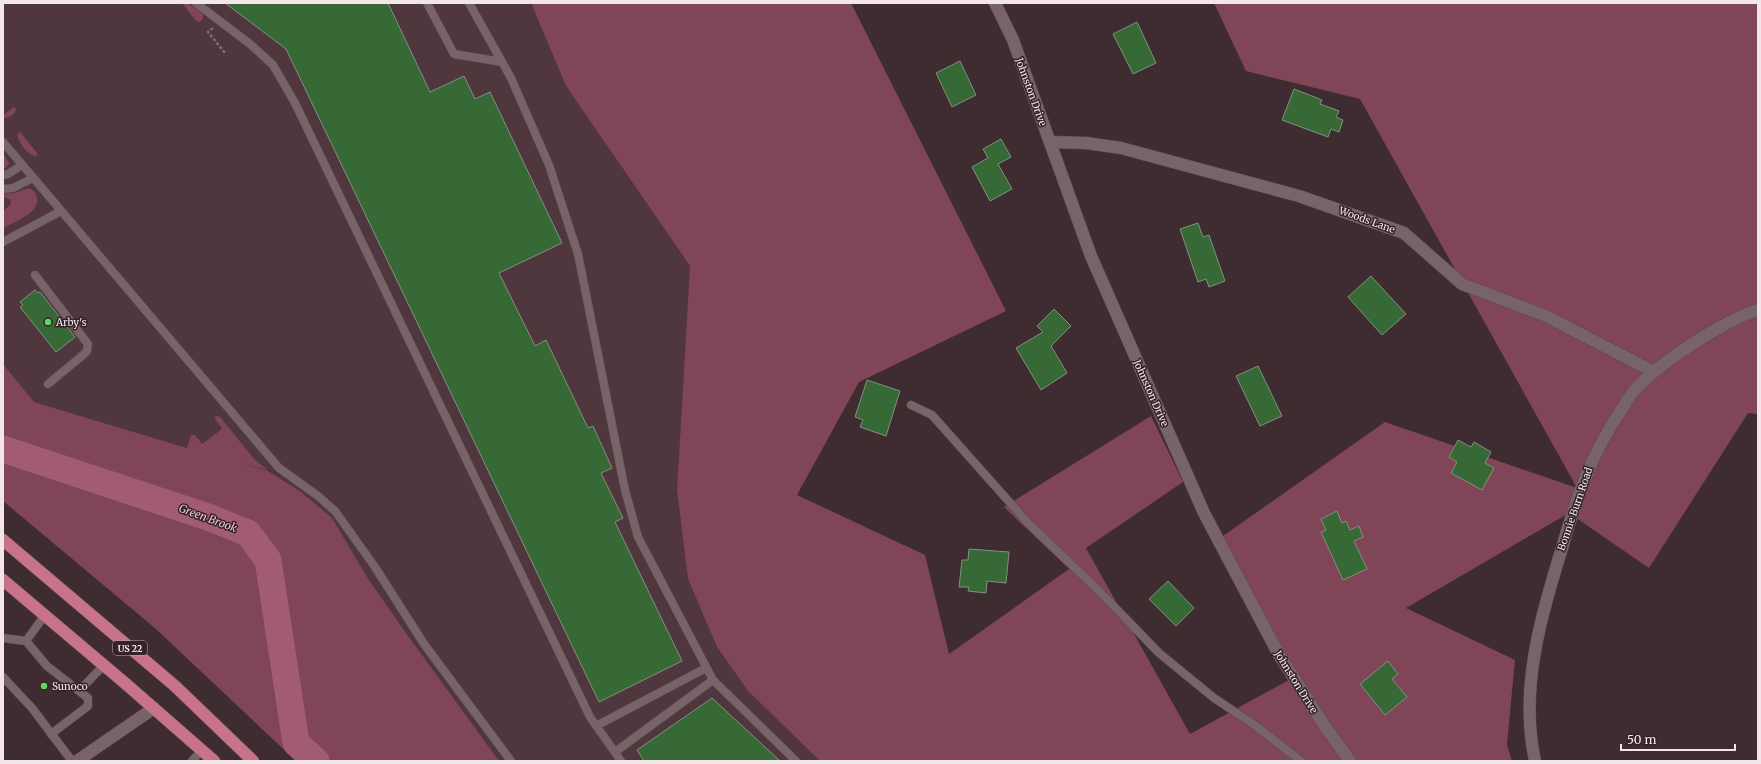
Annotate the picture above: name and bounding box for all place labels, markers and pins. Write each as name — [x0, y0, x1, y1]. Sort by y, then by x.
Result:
place label: Arby's — [55, 316, 87, 329]
marker: Arby's — [43, 317, 53, 327]
place label: Sunoco — [52, 680, 88, 693]
marker: Sunoco — [39, 681, 49, 691]

